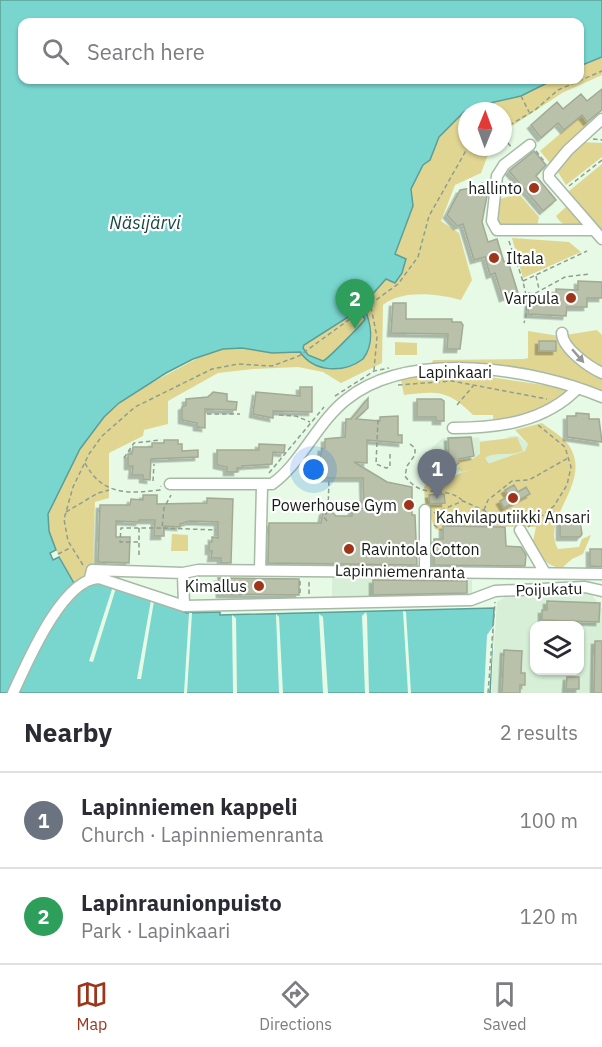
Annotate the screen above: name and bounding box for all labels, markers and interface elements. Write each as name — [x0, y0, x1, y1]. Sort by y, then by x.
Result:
search box — [18, 18, 584, 84]
icon: search — [39, 35, 72, 68]
text: Search here — [87, 37, 205, 66]
north arrow — [458, 102, 512, 156]
place label: hallinto — [468, 178, 522, 198]
marker: hallinto — [527, 181, 541, 195]
water label: Näsijärvi — [109, 211, 181, 234]
place label: Iltala — [506, 248, 544, 268]
marker: Iltala — [487, 251, 501, 265]
pin: 2 — [336, 280, 374, 329]
place label: Varpula — [504, 288, 559, 308]
marker: Varpula — [564, 291, 578, 305]
one-way arrow — [571, 349, 585, 364]
street label: Lapinkaari — [418, 362, 492, 382]
pin: 1 — [418, 450, 456, 499]
your location — [299, 455, 328, 484]
marker: Kahvilaputiikki Ansari — [506, 491, 520, 505]
place label: Powerhouse Gym — [271, 495, 397, 515]
marker: Powerhouse Gym — [402, 498, 416, 512]
place label: Kahvilaputiikki Ansari — [436, 507, 590, 527]
place label: Ravintola Cotton — [361, 539, 480, 559]
marker: Ravintola Cotton — [342, 542, 356, 556]
street label: Lapinniemenranta — [335, 560, 466, 582]
place label: Kimallus — [185, 576, 247, 596]
street label: Poijukatu — [515, 578, 583, 600]
marker: Kimallus — [252, 579, 266, 593]
map controls — [530, 621, 584, 675]
button: layers — [530, 621, 584, 675]
text: Nearby — [24, 715, 112, 749]
text: 2 results — [500, 719, 578, 746]
text: Lapinniemen kappeli — [81, 792, 297, 821]
text: 1 — [38, 807, 50, 834]
text: 100 m — [520, 807, 578, 834]
text: Church · Lapinniemenranta — [81, 821, 324, 848]
text: Lapinraunionpuisto — [81, 888, 282, 917]
text: 2 — [38, 903, 50, 930]
text: 120 m — [520, 903, 578, 930]
text: Park · Lapinkaari — [81, 917, 230, 944]
tab: Map — [75, 978, 108, 1034]
tab: Directions — [259, 978, 332, 1034]
tab: Saved — [483, 978, 527, 1034]

